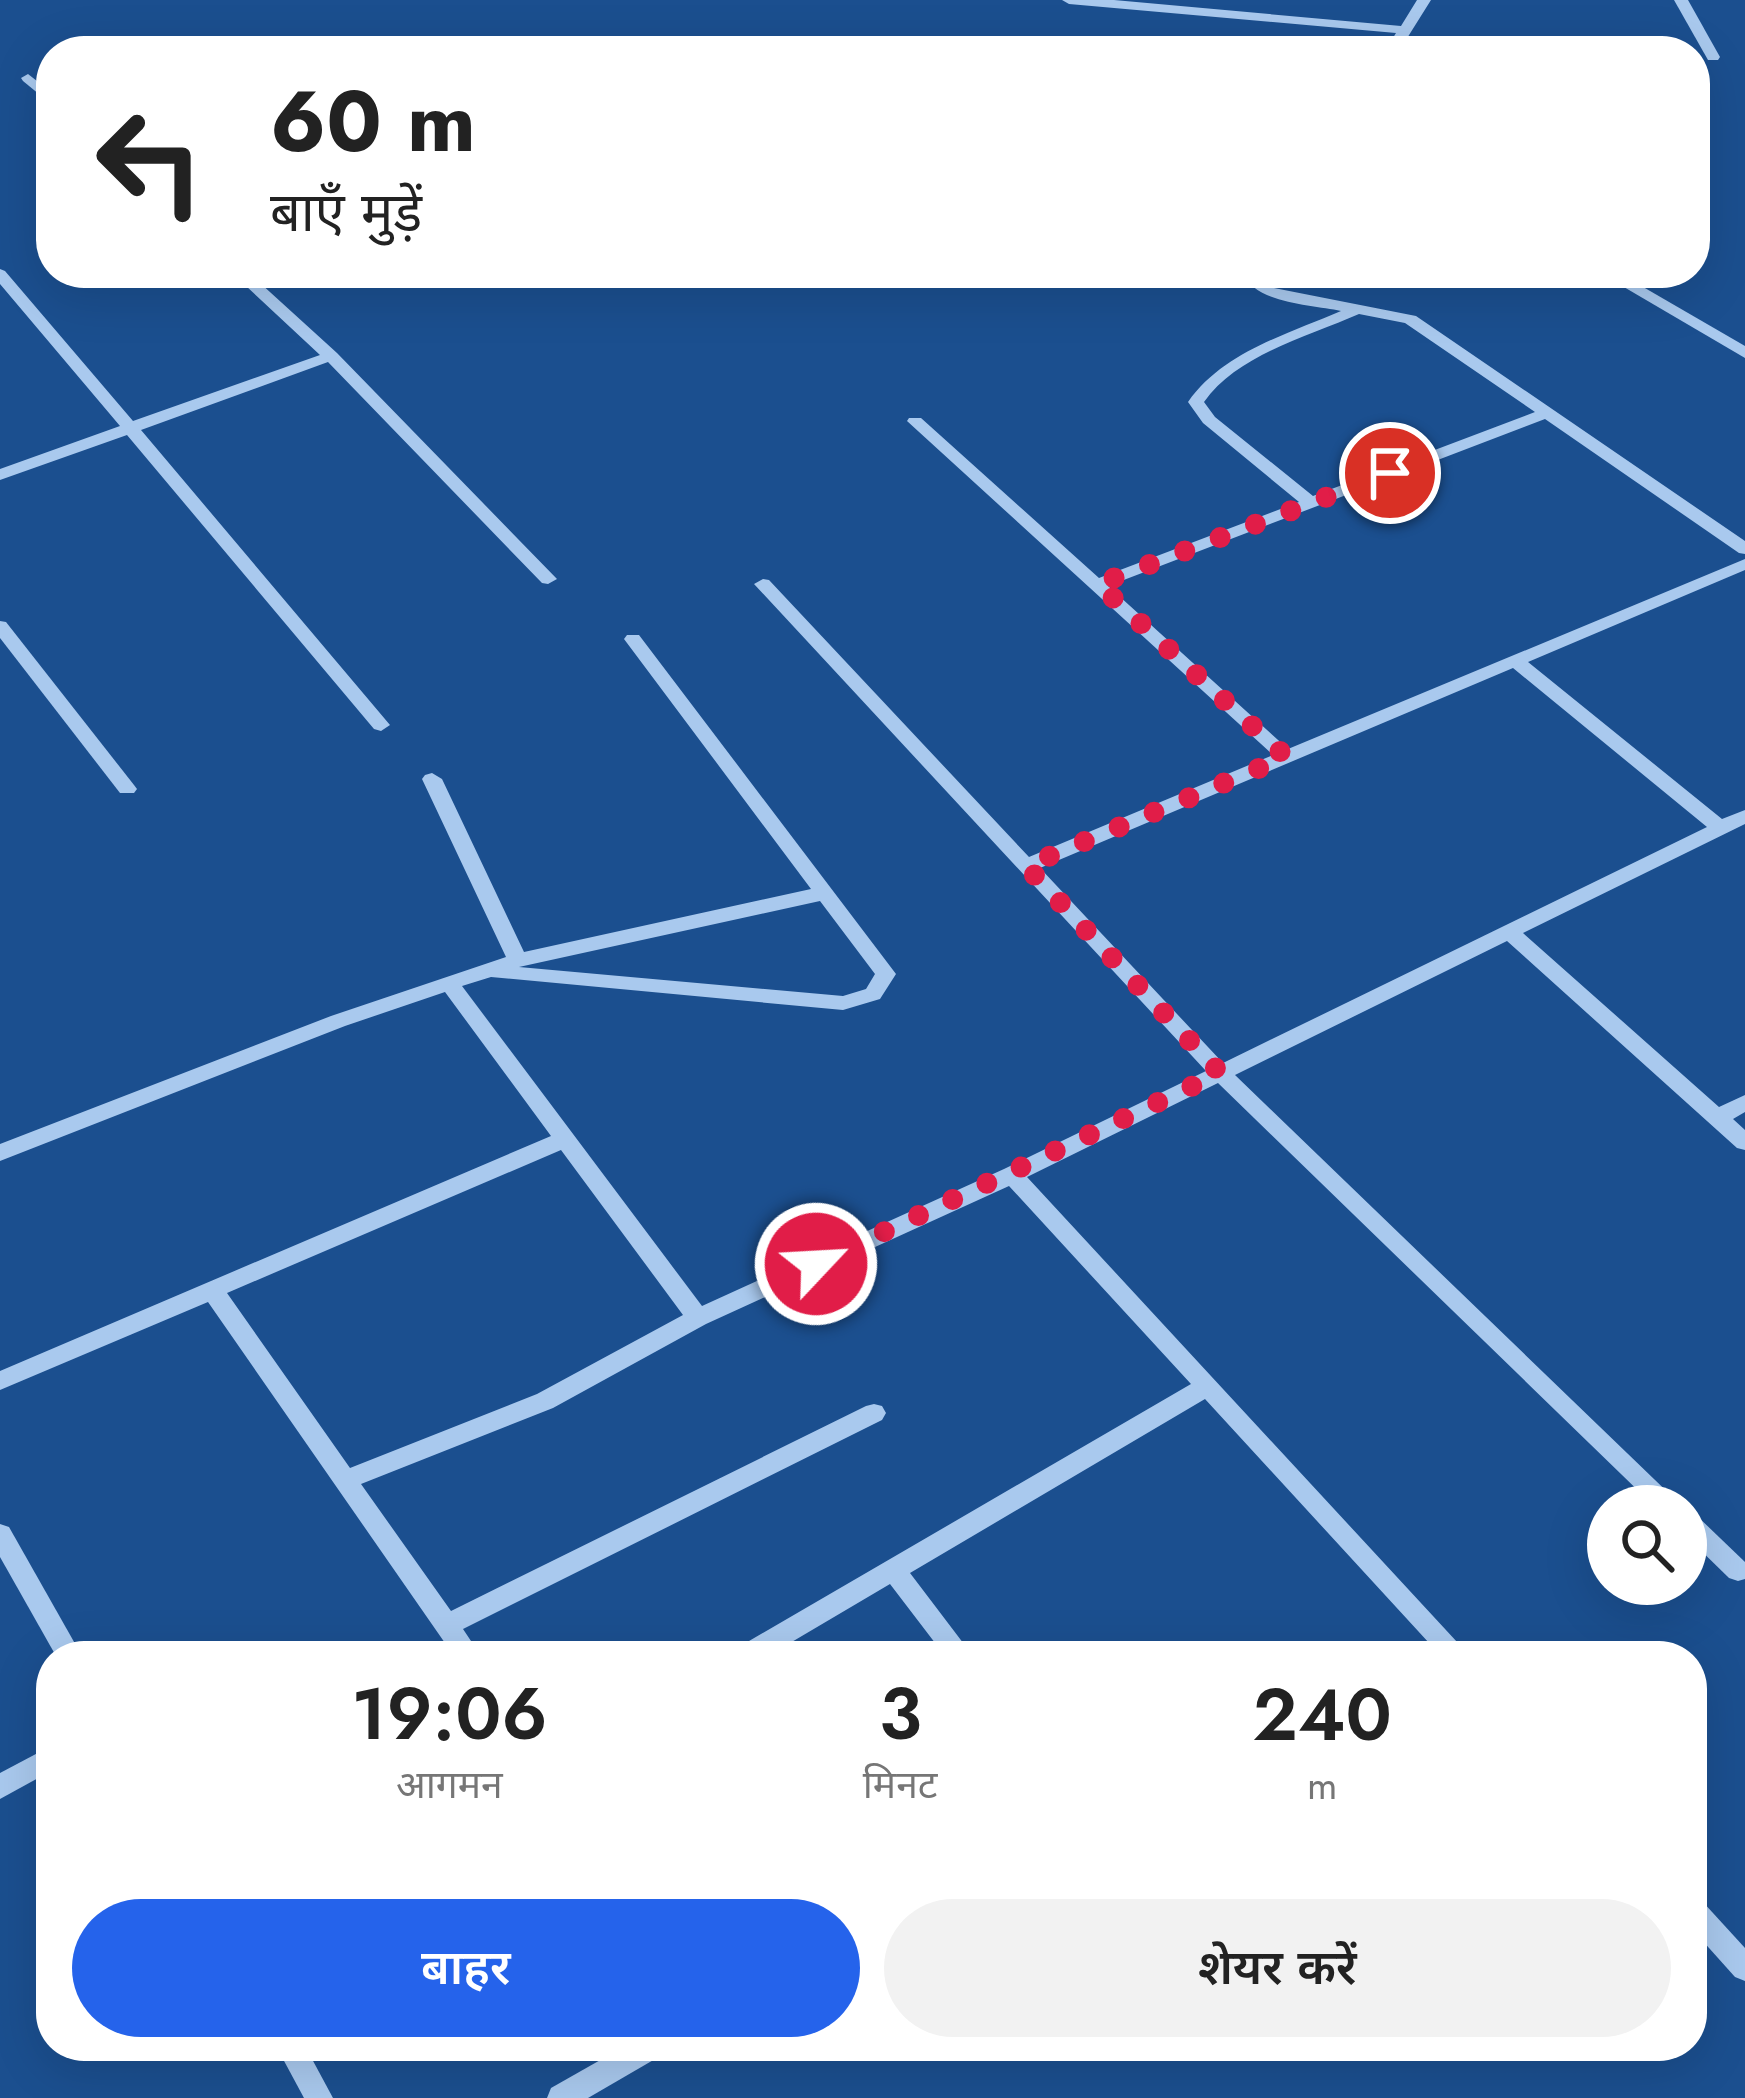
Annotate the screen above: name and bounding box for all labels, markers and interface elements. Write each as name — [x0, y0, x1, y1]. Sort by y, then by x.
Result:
text: 60 m — [270, 61, 476, 183]
icon: left — [72, 84, 228, 240]
text: बाएँ मुड़ें — [270, 173, 422, 251]
pin — [1339, 422, 1441, 524]
icon: arrive — [1357, 440, 1423, 506]
position arrow — [753, 1201, 879, 1327]
map controls — [1587, 1485, 1707, 1605]
button: search — [1587, 1485, 1707, 1605]
text: 19:06 — [351, 1662, 548, 1766]
text: 3 — [879, 1662, 922, 1766]
text: 240 — [1253, 1663, 1392, 1767]
text: आगमन — [396, 1756, 503, 1813]
text: मिनट — [863, 1756, 937, 1813]
text: m — [1307, 1757, 1337, 1814]
button: बाहर — [72, 1899, 860, 2037]
button: शेयर करें — [884, 1899, 1671, 2037]

